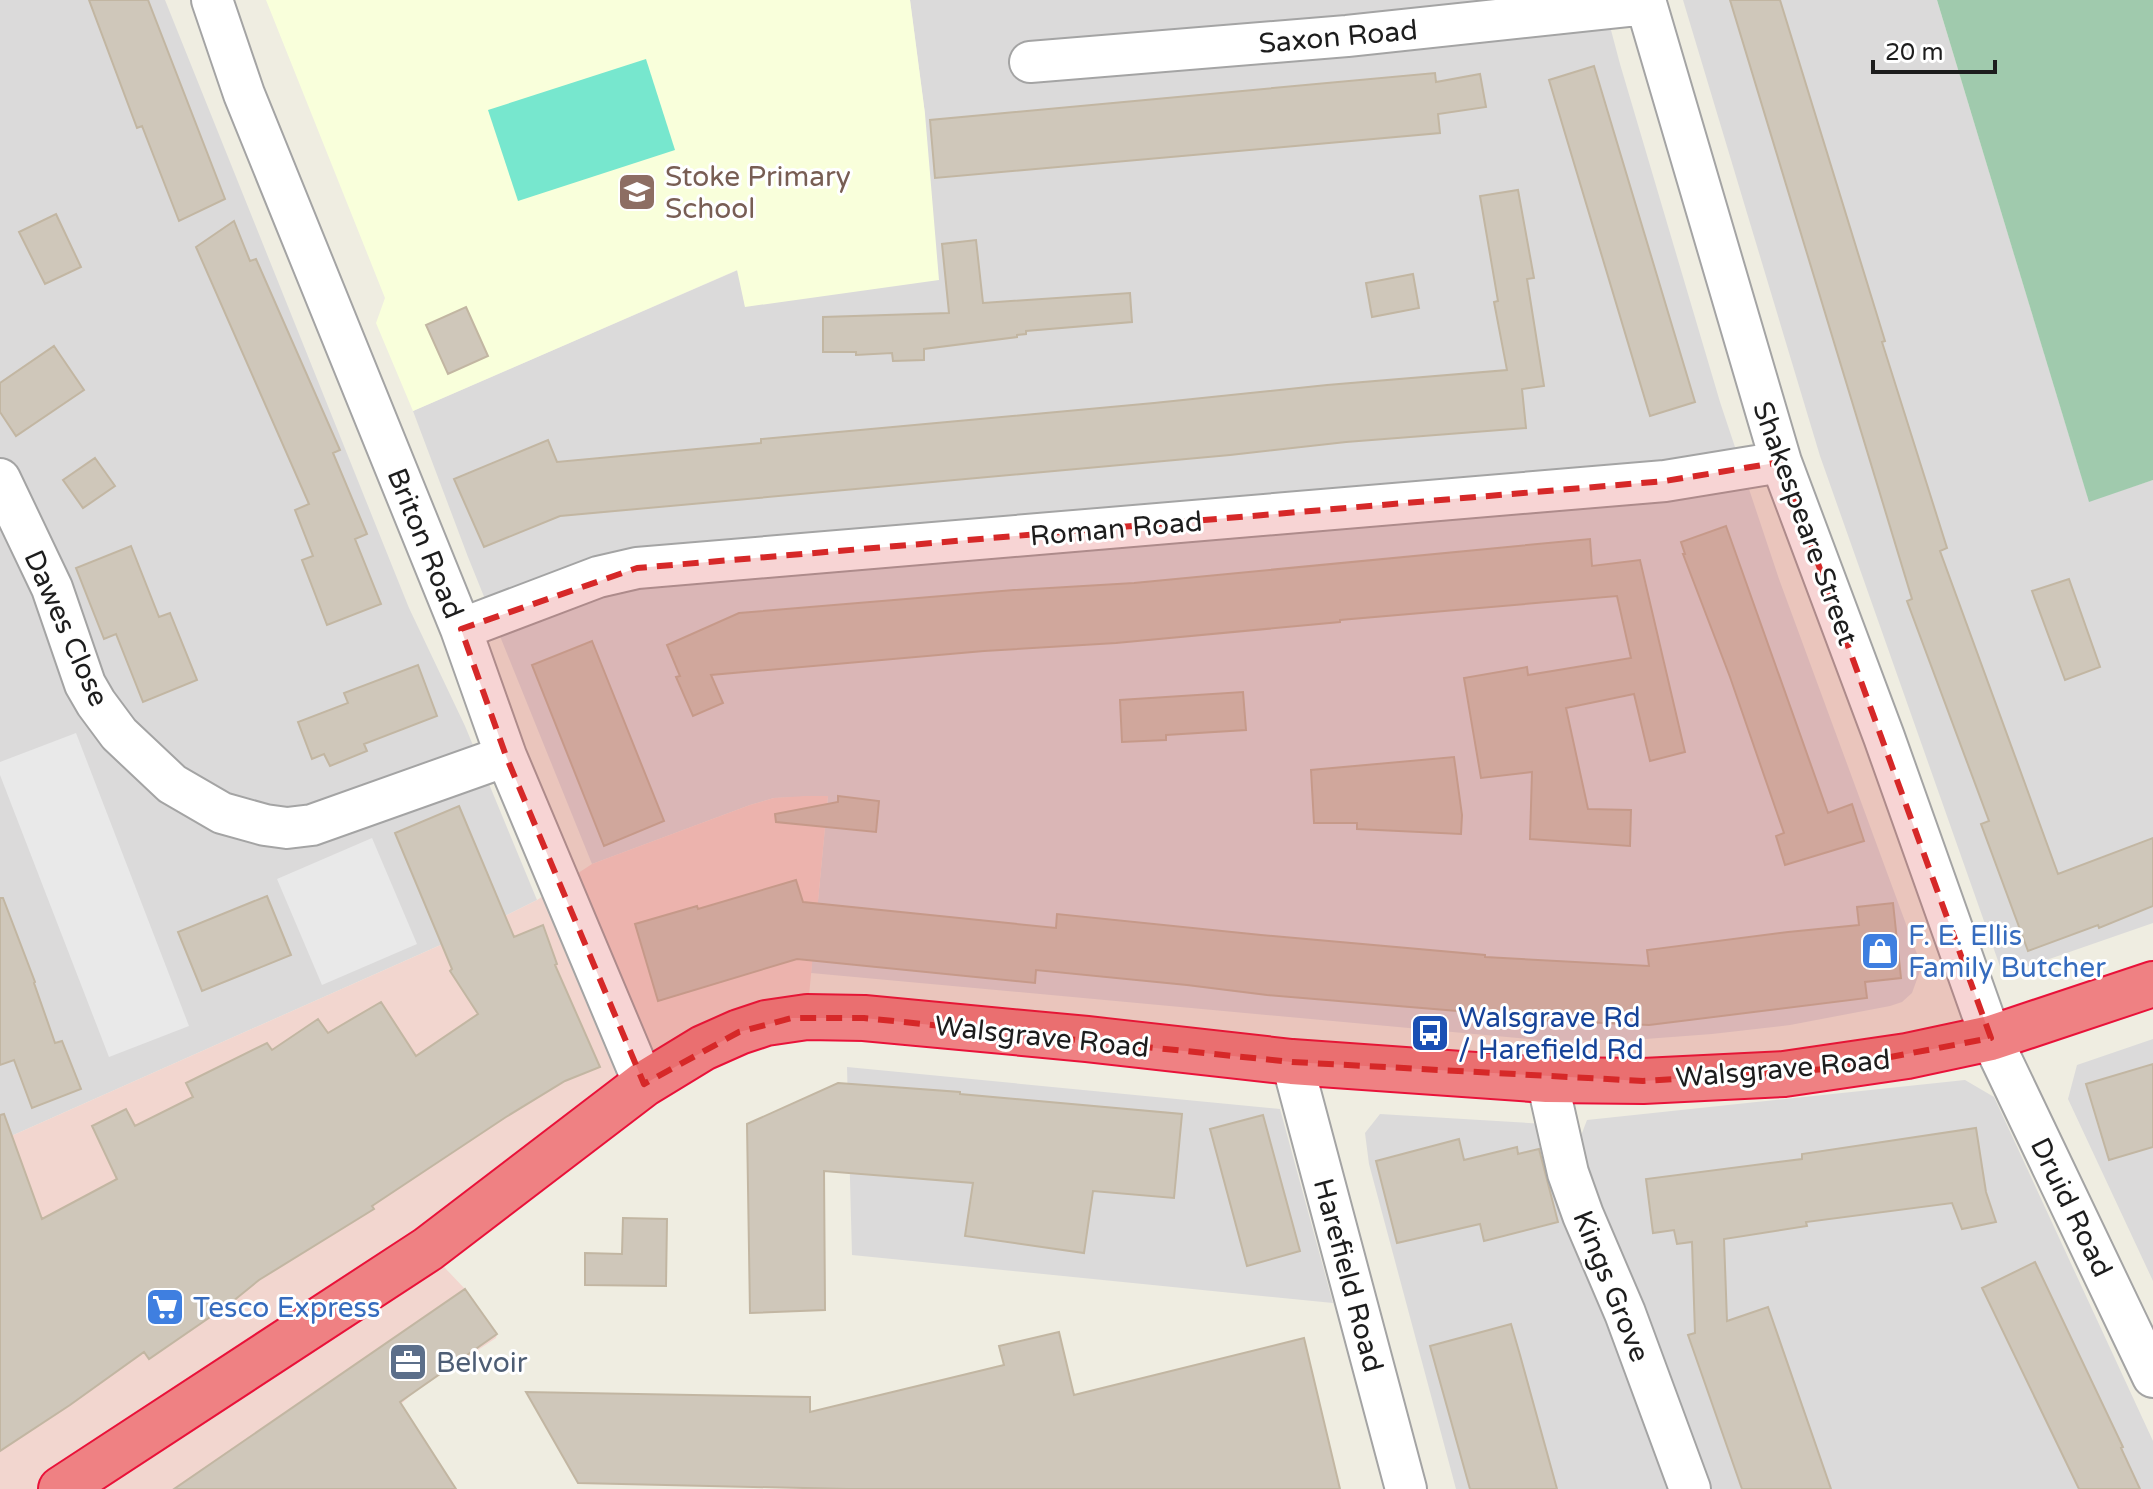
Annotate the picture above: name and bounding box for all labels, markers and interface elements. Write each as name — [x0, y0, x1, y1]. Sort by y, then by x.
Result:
street label: Saxon Road — [1257, 13, 1419, 61]
scale bar — [1873, 24, 1995, 74]
text: 20 m — [1885, 38, 1943, 67]
place label: Stoke Primary School — [665, 160, 851, 226]
school or university icon: Stoke Primary School — [616, 171, 658, 213]
street label: Shakespeare Street — [1745, 397, 1865, 650]
street label: Briton Road — [380, 463, 471, 624]
street label: Roman Road — [1028, 505, 1204, 553]
street label: Dawes Close — [16, 545, 116, 712]
place label: F. E. Ellis Family Butcher — [1908, 919, 2106, 985]
shop icon: F. E. Ellis Family Butcher — [1859, 930, 1901, 972]
place label: Walsgrave Rd / Harefield Rd — [1458, 1001, 1644, 1067]
street label: Walsgrave Road — [933, 1009, 1151, 1065]
bus stop icon: Walsgrave Rd / Harefield Rd — [1409, 1012, 1451, 1054]
street label: Walsgrave Road — [1674, 1043, 1892, 1095]
street label: Druid Road — [2023, 1132, 2119, 1283]
street label: Harefield Road — [1306, 1175, 1390, 1376]
street label: Kings Grove — [1565, 1206, 1657, 1367]
supermarket icon: Tesco Express — [144, 1286, 186, 1328]
place label: Tesco Express — [193, 1291, 380, 1325]
office icon: Belvoir — [387, 1341, 429, 1383]
place label: Belvoir — [436, 1346, 528, 1380]

